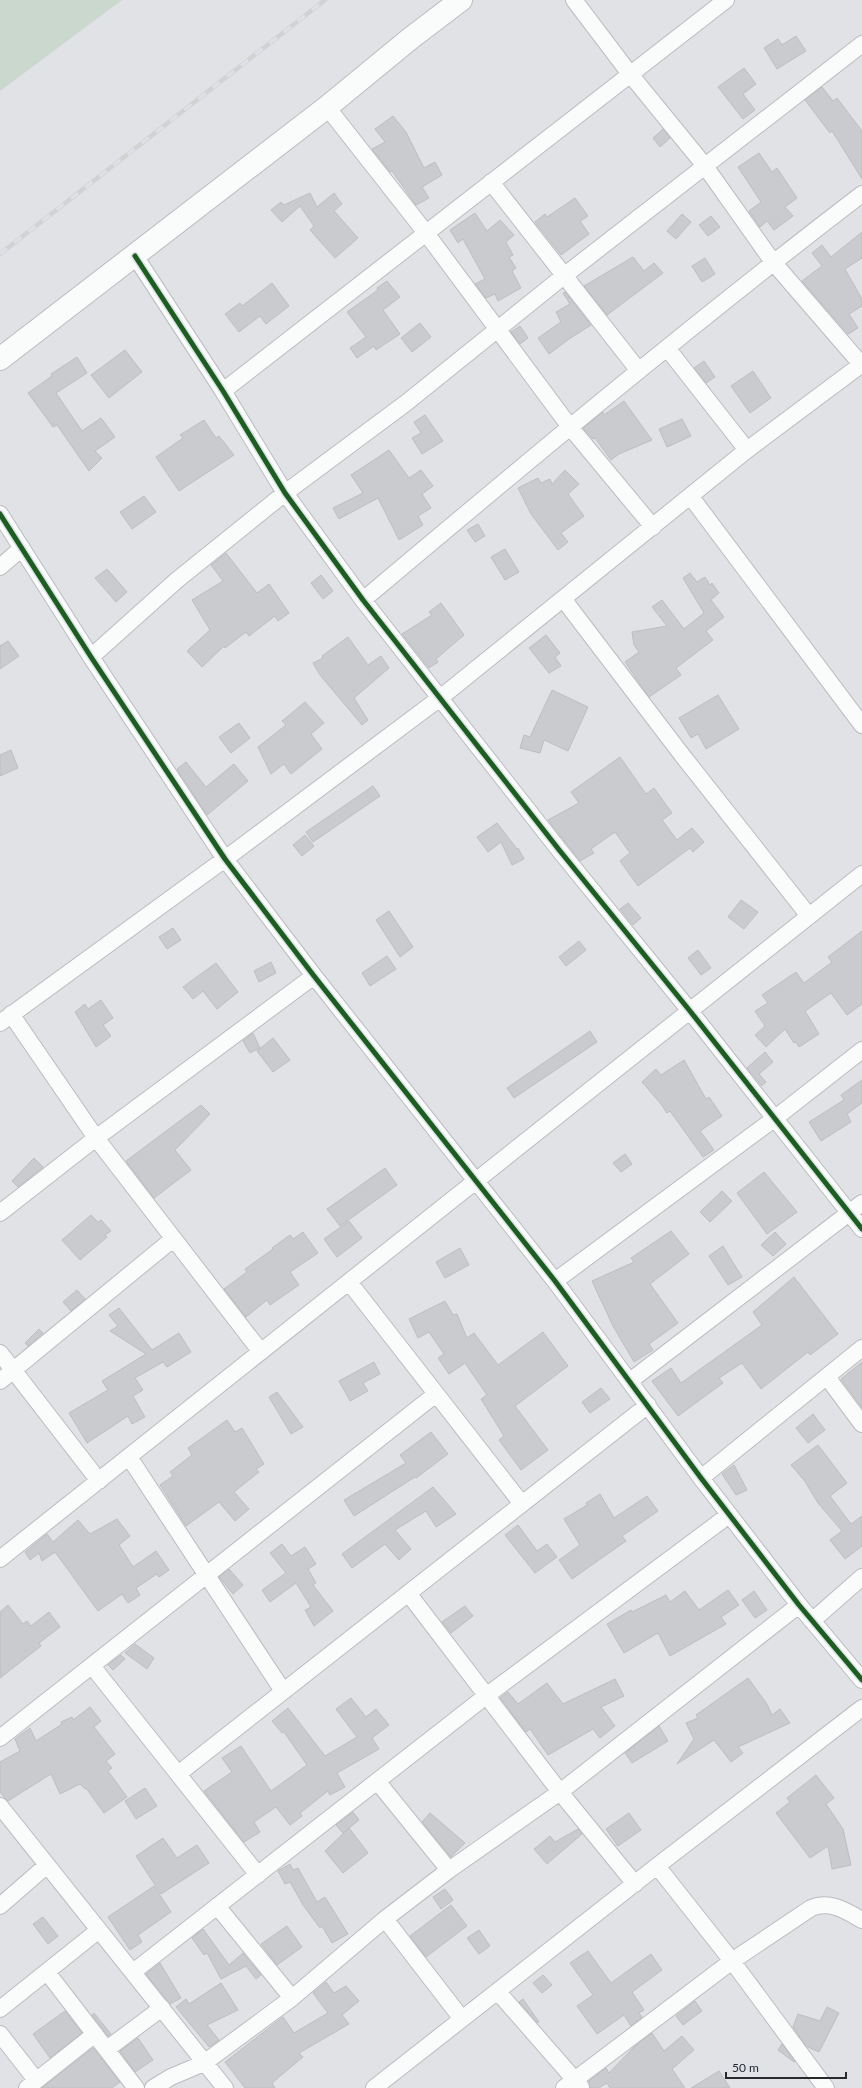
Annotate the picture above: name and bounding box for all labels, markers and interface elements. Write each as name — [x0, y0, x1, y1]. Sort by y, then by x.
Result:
scale bar — [726, 2054, 846, 2080]
text: 50 m — [732, 2060, 759, 2075]

